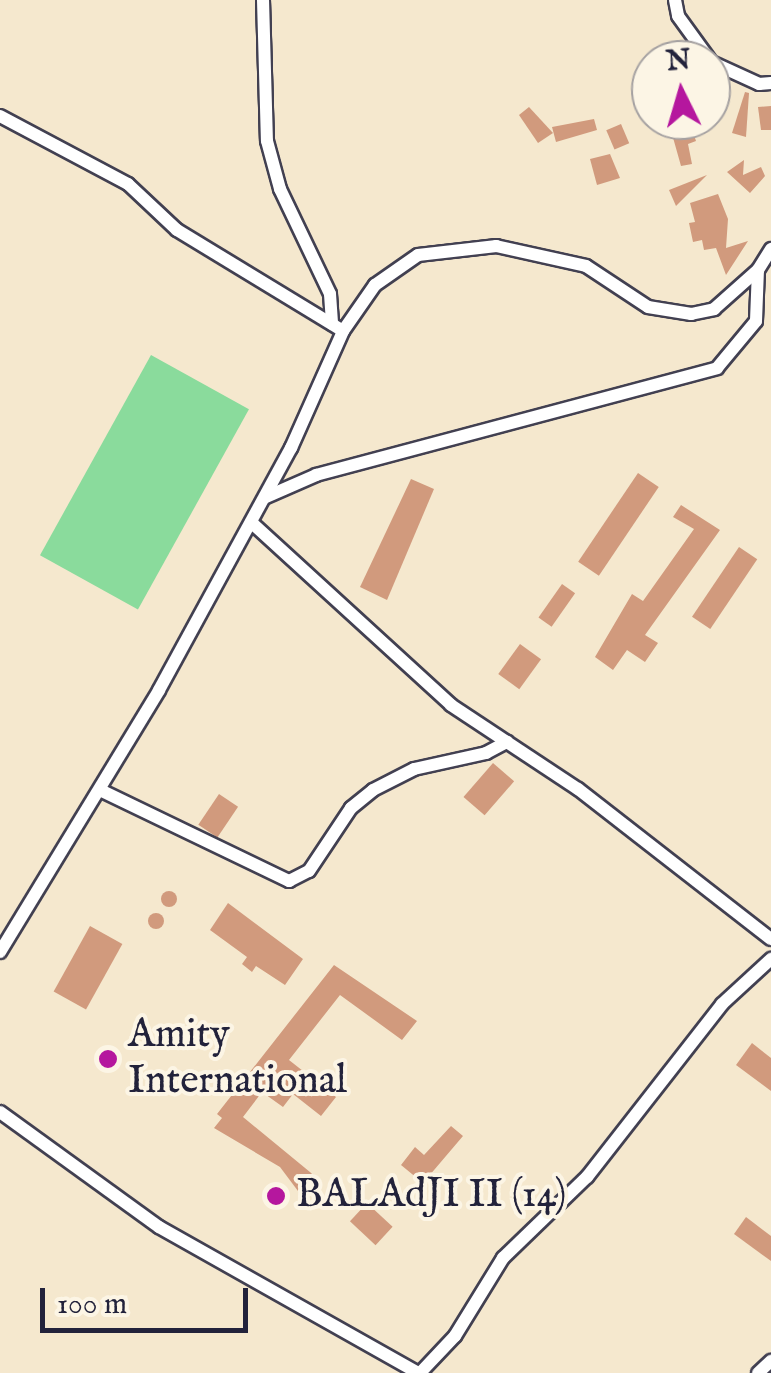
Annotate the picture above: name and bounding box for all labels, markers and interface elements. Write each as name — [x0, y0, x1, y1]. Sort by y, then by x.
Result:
north arrow — [631, 40, 731, 140]
text: N — [665, 43, 692, 80]
place label: Amity International — [128, 1012, 347, 1106]
marker: Amity International — [97, 1048, 119, 1070]
place label: BALAdJI II (14) — [296, 1172, 567, 1220]
marker: BALAdJI II (14) — [265, 1185, 287, 1207]
scale bar — [45, 1268, 252, 1330]
text: 100 m — [57, 1286, 127, 1324]

